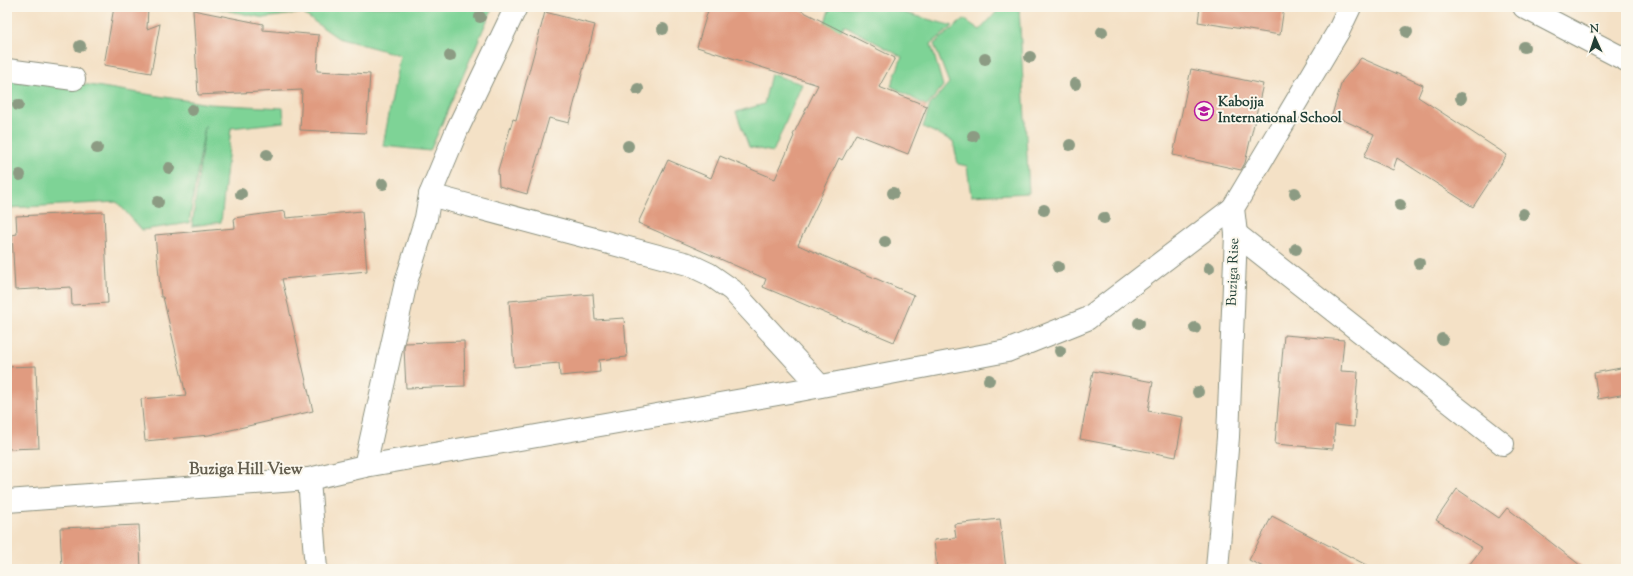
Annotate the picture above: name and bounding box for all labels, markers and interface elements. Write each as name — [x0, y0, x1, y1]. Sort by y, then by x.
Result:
north arrow — [1575, 18, 1615, 58]
text: N — [1589, 21, 1600, 37]
place label: Kabojja International School — [1218, 93, 1342, 129]
school or university icon: Kabojja International School — [1193, 100, 1215, 122]
street label: Buziga Rise — [1223, 237, 1245, 307]
district label: Buziga Hill View — [189, 459, 303, 482]

